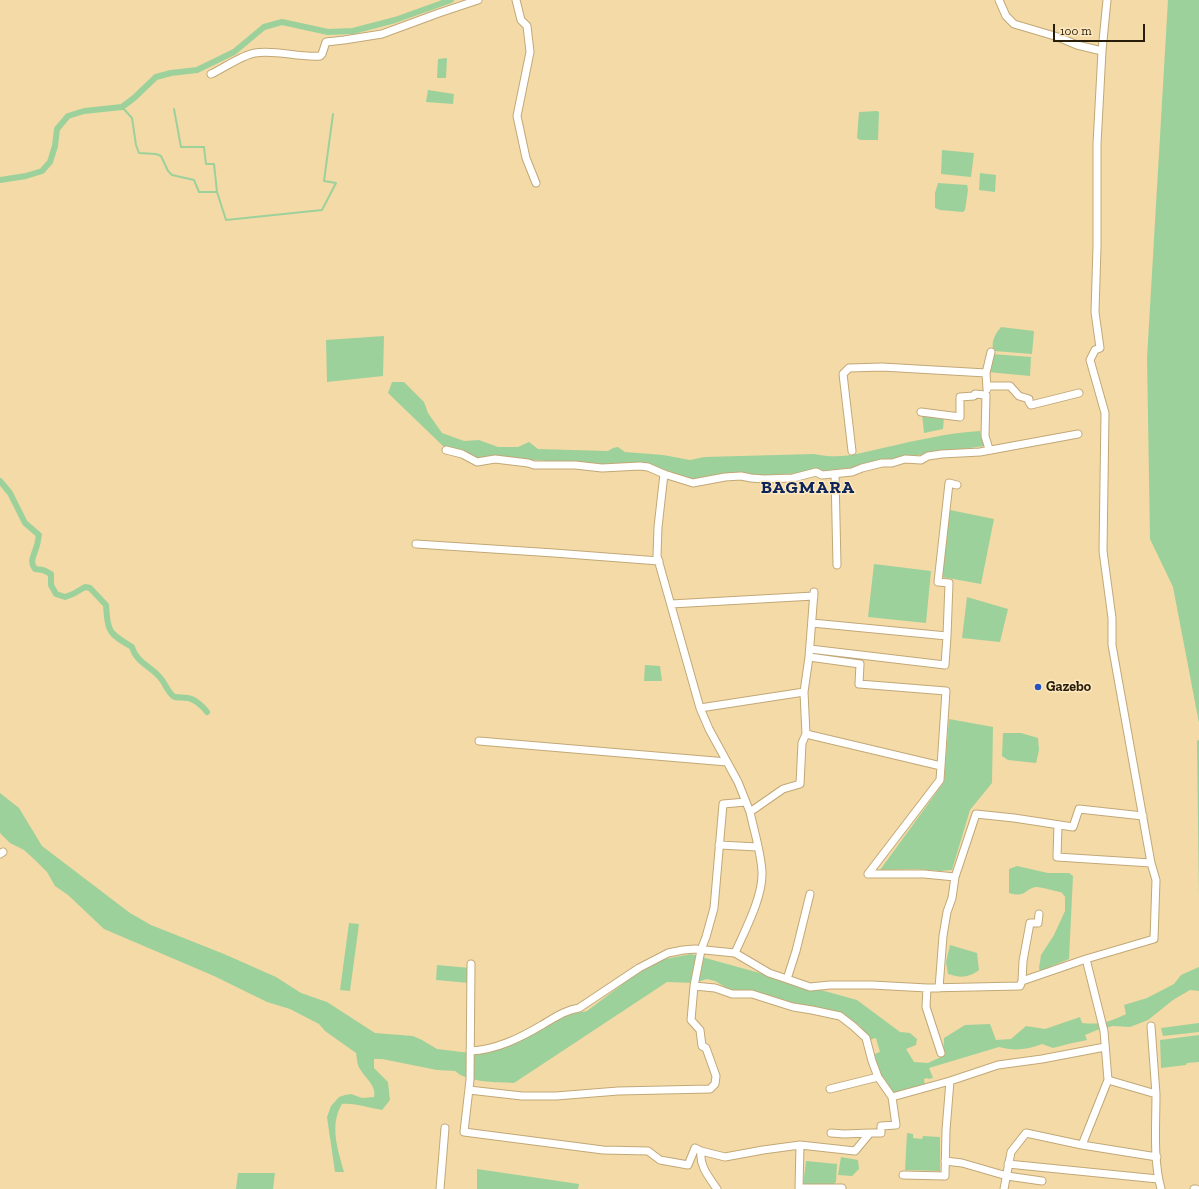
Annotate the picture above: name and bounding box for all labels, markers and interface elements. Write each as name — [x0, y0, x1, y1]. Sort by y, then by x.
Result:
scale bar — [1055, 16, 1147, 42]
text: 100 m — [1060, 24, 1092, 38]
district label: BAGMARA — [761, 477, 855, 499]
place label: Gazebo — [1046, 679, 1091, 695]
marker: Gazebo — [1033, 682, 1043, 692]

